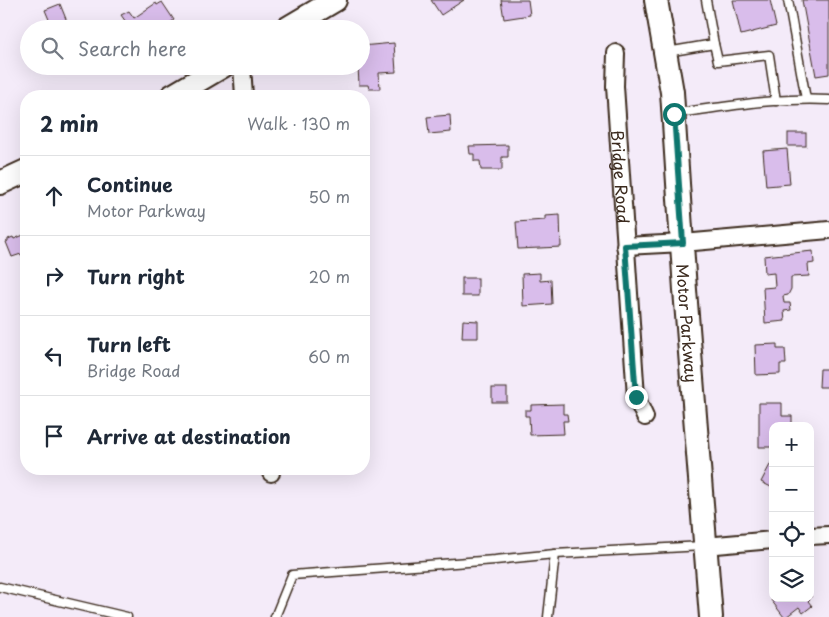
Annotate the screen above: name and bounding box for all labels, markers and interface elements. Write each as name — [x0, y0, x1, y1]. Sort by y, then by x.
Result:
search box — [20, 20, 370, 75]
icon: search — [38, 34, 66, 62]
text: Search here — [78, 34, 187, 62]
route start — [663, 103, 686, 126]
text: 2 min — [40, 107, 99, 139]
text: Walk · 130 m — [247, 111, 350, 135]
street label: Bridge Road — [606, 129, 636, 224]
text: Continue — [87, 170, 173, 198]
icon: ahead — [40, 182, 68, 210]
text: 50 m — [309, 184, 350, 208]
text: Motor Parkway — [87, 198, 206, 222]
icon: right — [40, 262, 68, 290]
text: Turn right — [87, 262, 185, 290]
street label: Motor Parkway — [671, 263, 704, 383]
text: 20 m — [309, 264, 350, 288]
text: Turn left — [87, 330, 171, 358]
icon: left — [40, 342, 68, 370]
text: 60 m — [308, 344, 350, 368]
text: Bridge Road — [87, 358, 181, 382]
route end — [625, 386, 648, 409]
icon: arrive — [40, 422, 68, 450]
text: Arrive at destination — [87, 422, 291, 450]
map controls — [769, 422, 814, 602]
button: + — [769, 422, 814, 467]
button: − — [769, 467, 814, 512]
button: locate — [769, 512, 814, 557]
button: layers — [769, 557, 814, 602]

